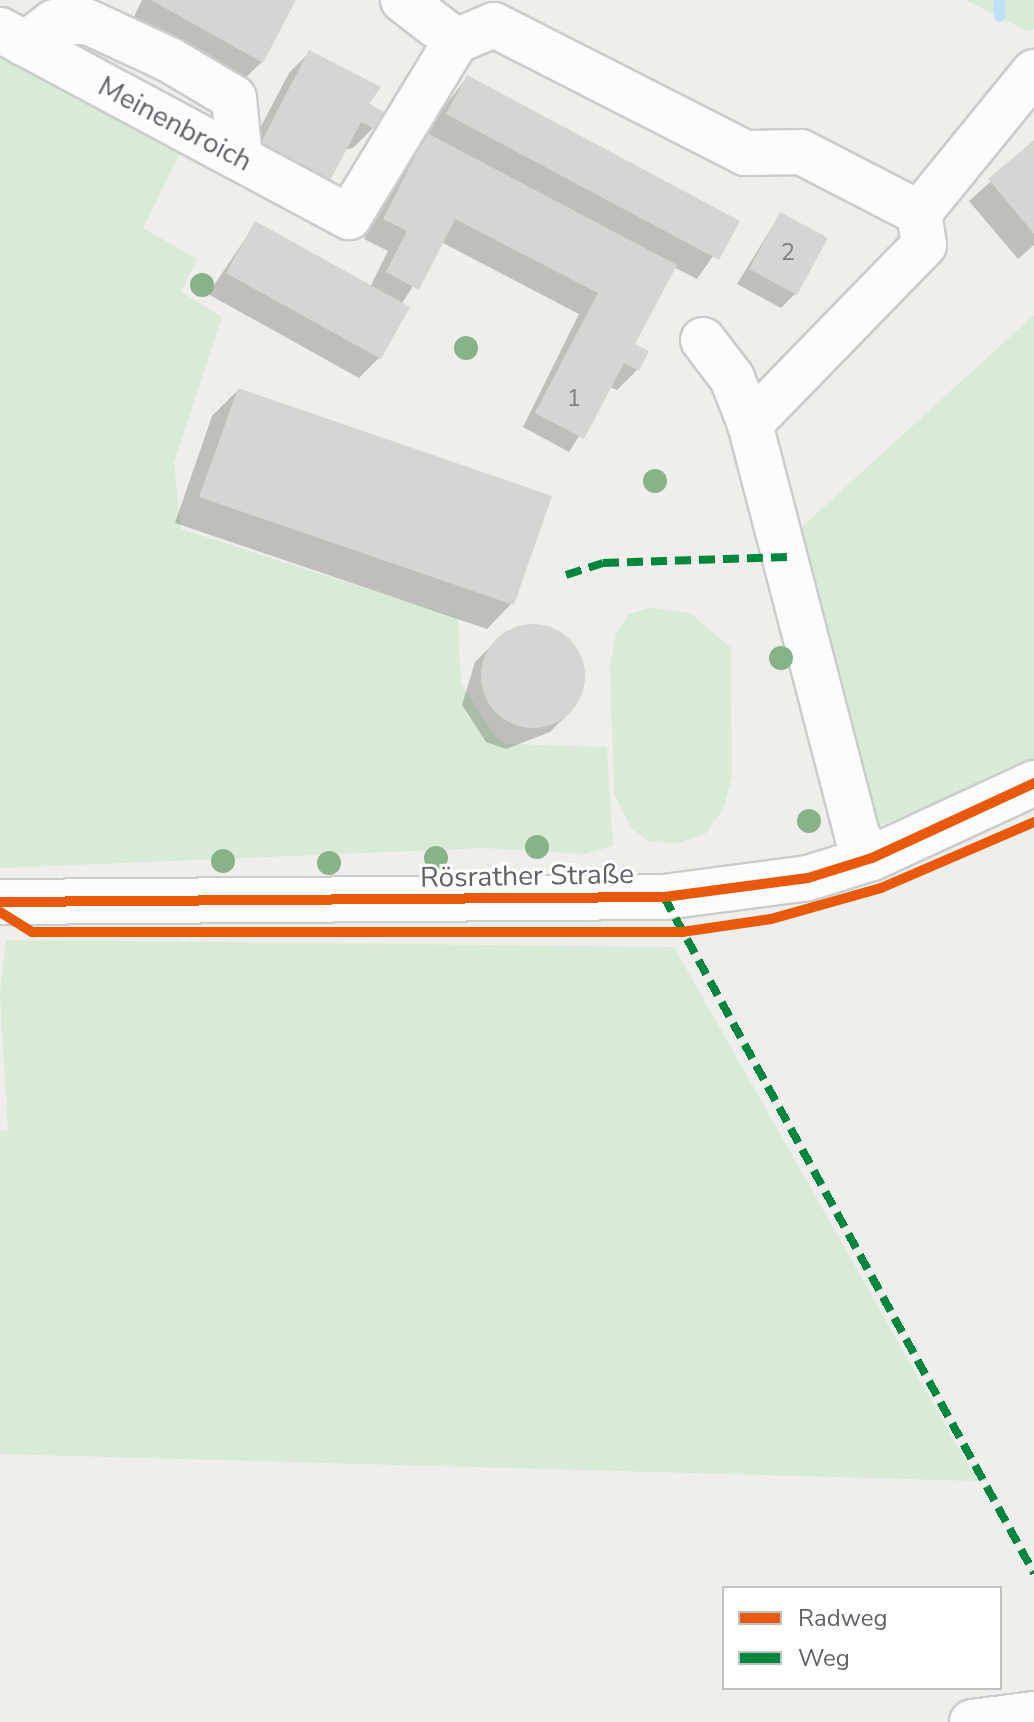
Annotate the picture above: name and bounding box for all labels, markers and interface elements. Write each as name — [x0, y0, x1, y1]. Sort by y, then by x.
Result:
street label: Meinenbroich — [92, 69, 258, 179]
house number: 2 — [781, 239, 795, 267]
house number: 1 — [567, 385, 581, 413]
street label: Rösrather Straße — [420, 857, 634, 895]
legend — [722, 1586, 1002, 1690]
text: Radweg — [798, 1602, 888, 1634]
text: Weg — [798, 1642, 850, 1674]

